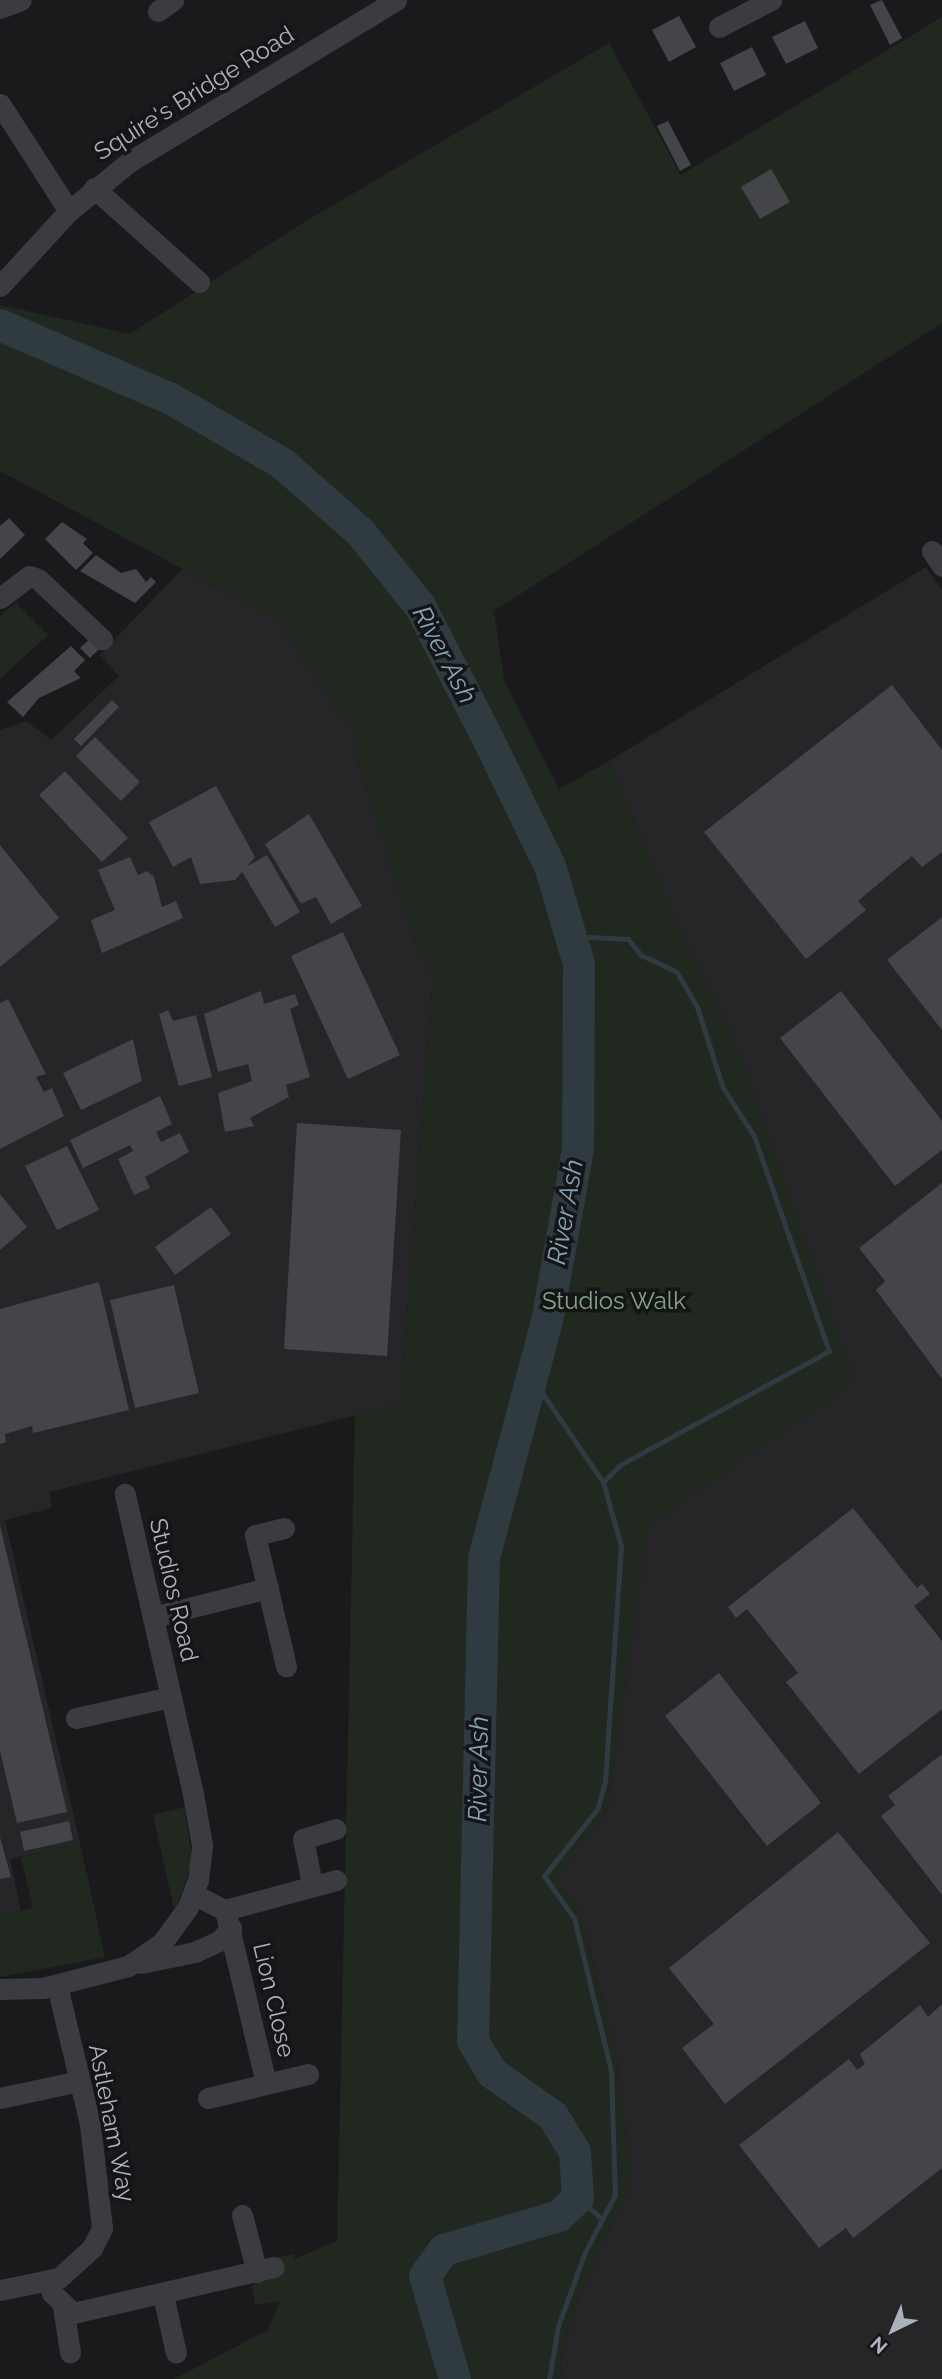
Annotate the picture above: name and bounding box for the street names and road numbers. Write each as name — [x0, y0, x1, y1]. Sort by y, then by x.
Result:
street label: Squire's Bridge Road — [89, 20, 299, 166]
street label: Studios Road — [144, 1515, 204, 1665]
street label: Lion Close — [247, 1940, 301, 2060]
street label: Astleham Way — [82, 2041, 142, 2205]

